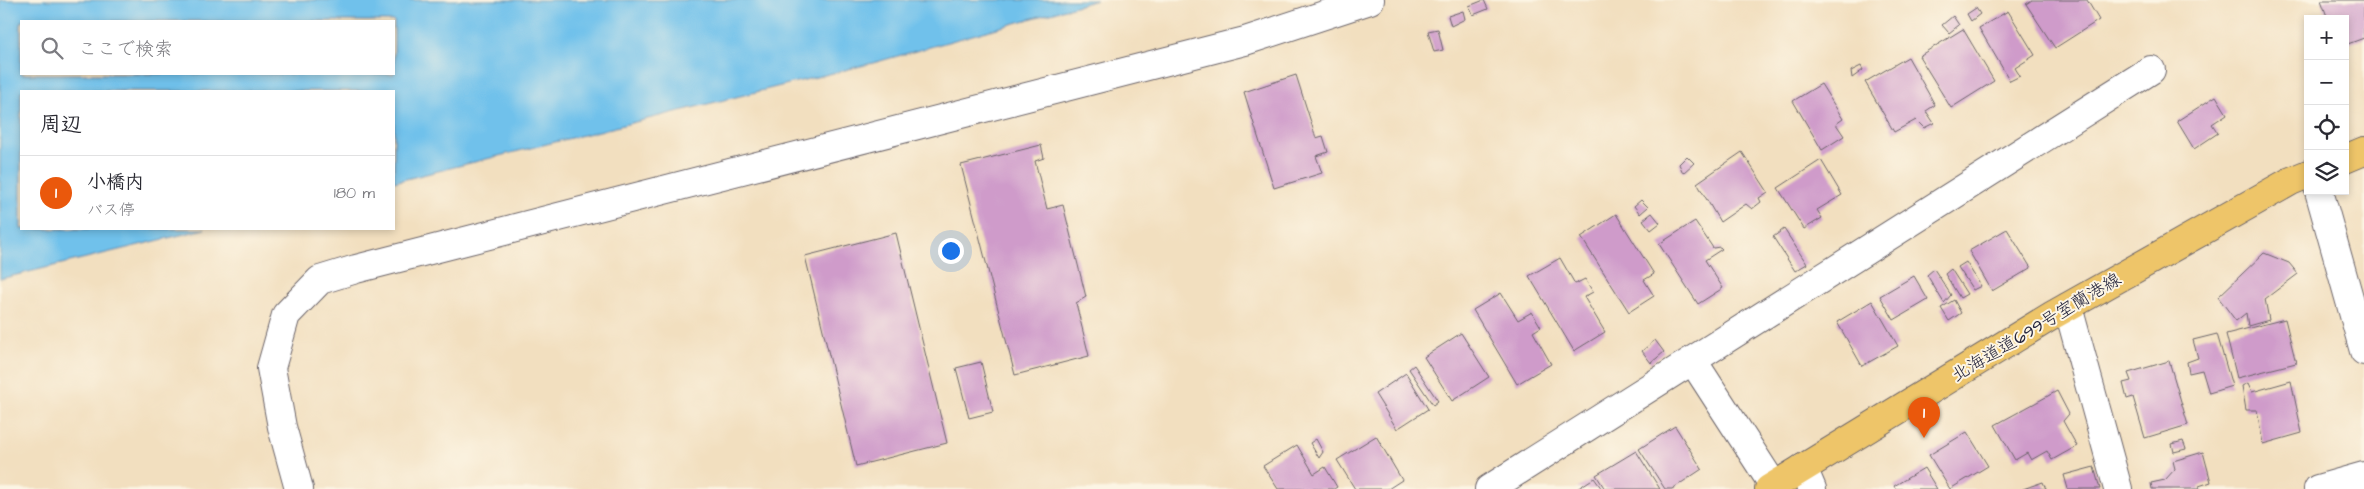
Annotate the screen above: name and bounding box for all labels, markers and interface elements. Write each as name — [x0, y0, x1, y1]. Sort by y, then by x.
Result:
map controls — [2304, 15, 2349, 195]
button: + — [2304, 15, 2349, 60]
search box — [20, 20, 395, 75]
icon: search — [38, 34, 66, 62]
text: ここで検索 — [78, 36, 173, 63]
button: − — [2304, 60, 2349, 105]
button: locate — [2304, 105, 2349, 150]
text: 周辺 — [40, 110, 82, 139]
button: layers — [2304, 150, 2349, 195]
text: 小橋内 — [87, 169, 144, 196]
text: 1 — [55, 182, 57, 204]
text: 180 m — [334, 182, 375, 204]
text: バス停 — [87, 199, 135, 221]
your location — [938, 238, 964, 264]
street label: 北海道道699号室蘭港線 — [1947, 267, 2126, 388]
pin: 1 — [1908, 397, 1940, 438]

